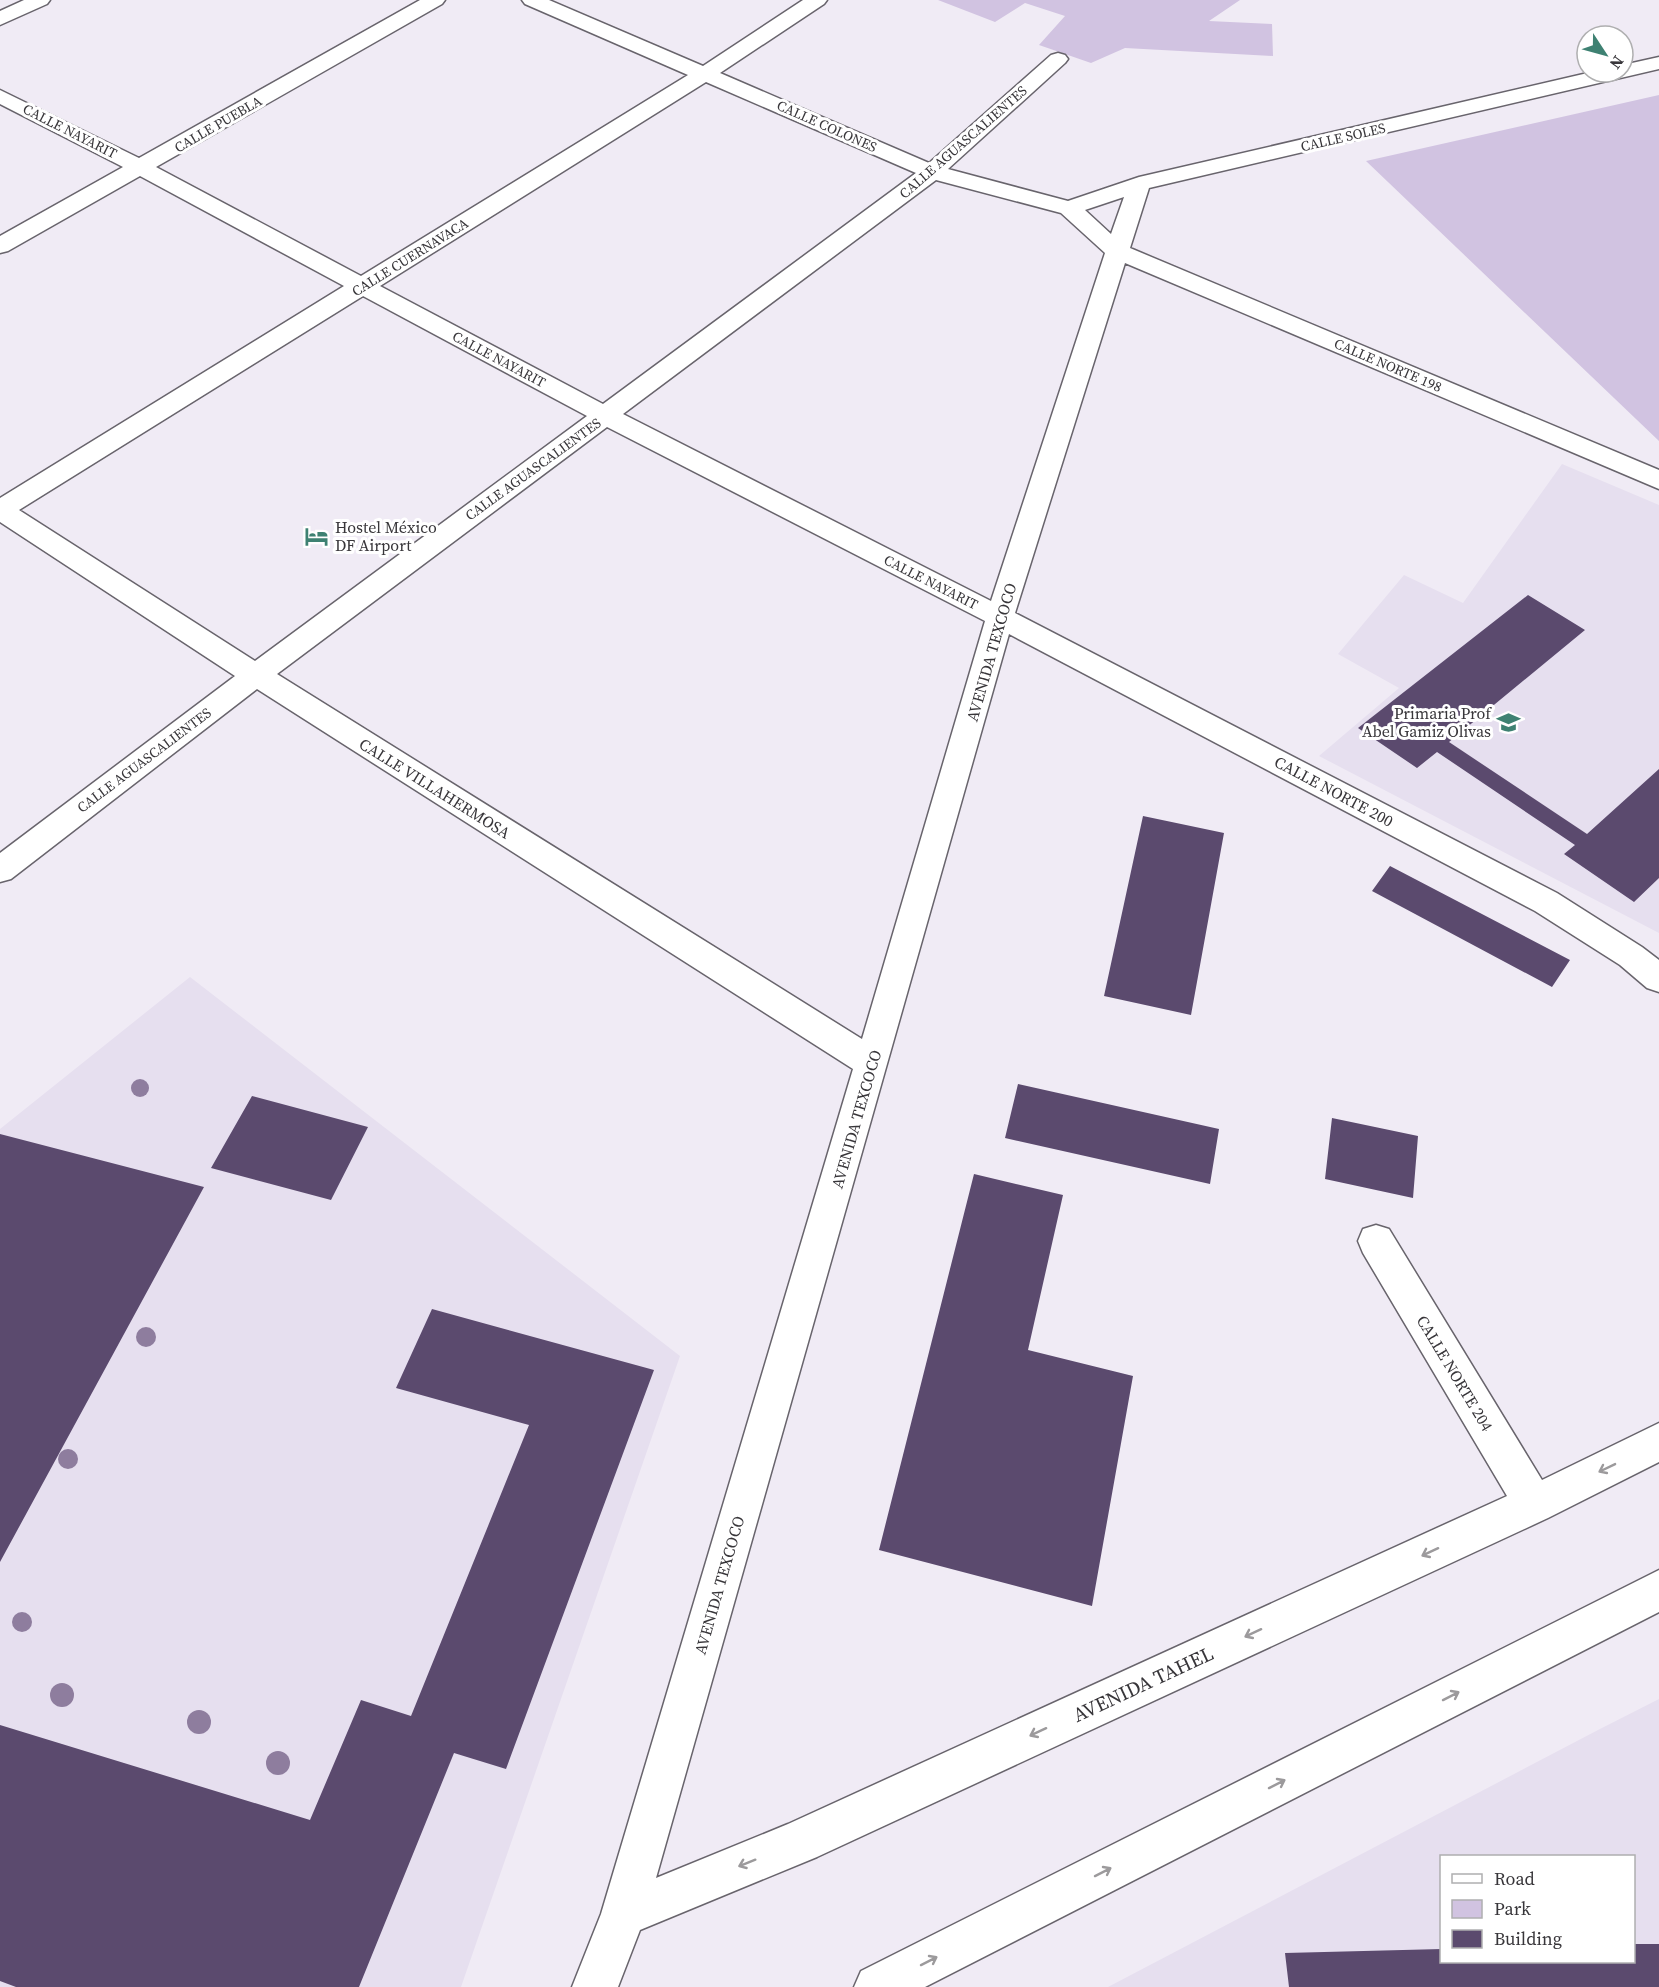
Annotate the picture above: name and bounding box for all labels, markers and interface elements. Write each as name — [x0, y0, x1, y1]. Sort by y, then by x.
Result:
north arrow — [1575, 24, 1635, 84]
text: N — [1605, 52, 1629, 74]
street label: CALLE AGUASCALIENTES — [895, 81, 1031, 203]
street label: CALLE PUEBLA — [170, 90, 266, 157]
street label: CALLE COLONES — [774, 95, 880, 157]
street label: CALLE NAYARIT — [20, 99, 121, 164]
street label: CALLE SOLES — [1299, 118, 1387, 156]
street label: CALLE CUERNAVACA — [348, 213, 473, 301]
street label: CALLE NAYARIT — [449, 326, 550, 392]
street label: CALLE NORTE 198 — [1331, 333, 1445, 397]
street label: CALLE AGUASCALIENTES — [461, 413, 605, 525]
place label: Hostel México DF Airport — [335, 516, 437, 556]
hotel icon: Hostel México DF Airport — [304, 523, 330, 549]
street label: CALLE NAYARIT — [881, 550, 982, 615]
street label: AVENIDA TEXCOCO — [961, 580, 1021, 724]
place label: Primaria Prof Abel Gamiz Olivas — [1362, 702, 1492, 742]
street label: CALLE AGUASCALIENTES — [73, 703, 215, 817]
school or university icon: Primaria Prof Abel Gamiz Olivas — [1496, 709, 1522, 735]
street label: CALLE VILLAHERMOSA — [355, 732, 515, 844]
street label: CALLE NORTE 200 — [1271, 750, 1397, 832]
street label: AVENIDA TEXCOCO — [826, 1047, 886, 1191]
street label: CALLE NORTE 204 — [1412, 1311, 1498, 1435]
one-way arrow — [1598, 1463, 1616, 1474]
street label: AVENIDA TEXCOCO — [689, 1513, 749, 1657]
one-way arrow — [1422, 1546, 1440, 1558]
one-way arrow — [1245, 1628, 1263, 1639]
street label: AVENIDA TAHEL — [1068, 1639, 1218, 1729]
one-way arrow — [1441, 1689, 1459, 1701]
one-way arrow — [1029, 1727, 1047, 1739]
one-way arrow — [1267, 1778, 1285, 1789]
legend — [1440, 1855, 1635, 1963]
one-way arrow — [738, 1858, 756, 1869]
one-way arrow — [1093, 1866, 1111, 1877]
text: Road — [1494, 1866, 1535, 1891]
text: Park — [1494, 1896, 1531, 1921]
text: Building — [1494, 1926, 1562, 1951]
one-way arrow — [920, 1954, 938, 1966]

